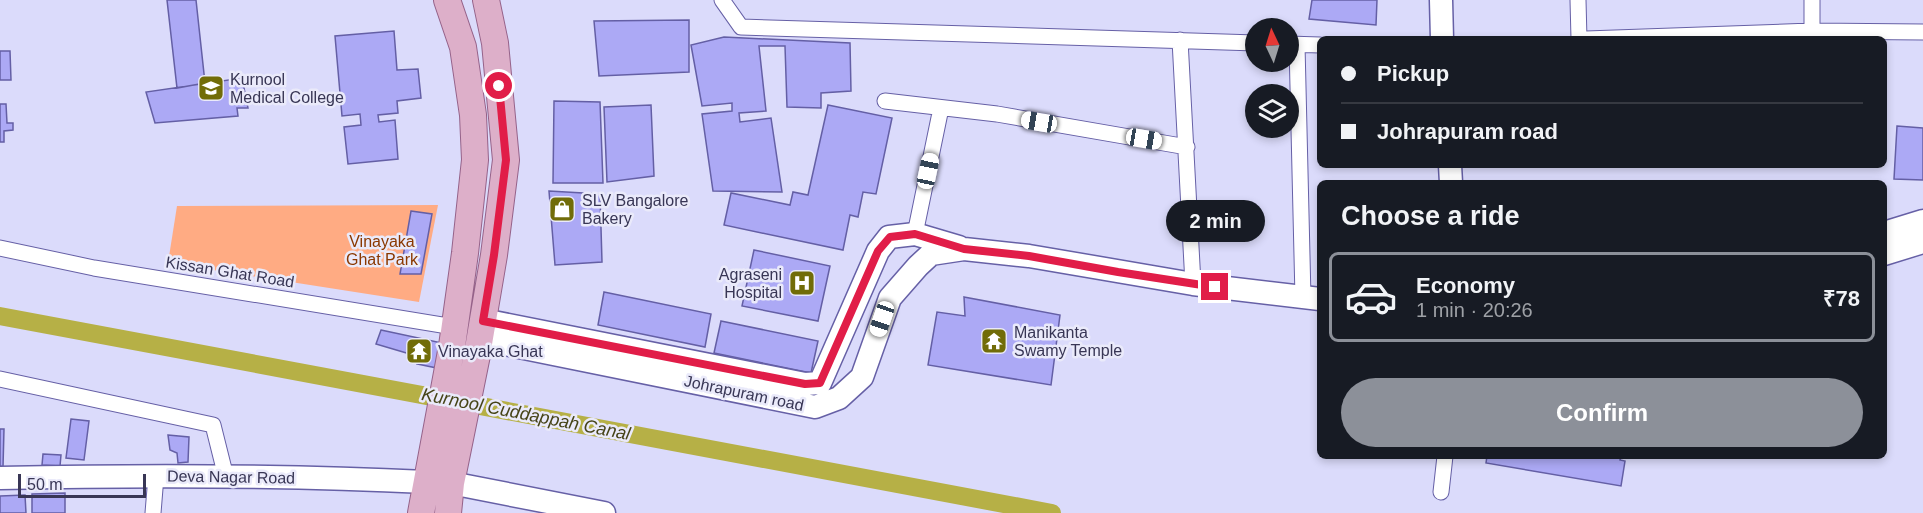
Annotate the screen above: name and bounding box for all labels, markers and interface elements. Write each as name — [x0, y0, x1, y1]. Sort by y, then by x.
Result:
north arrow — [1245, 18, 1299, 72]
map controls — [1245, 18, 1299, 138]
text: Pickup — [1377, 61, 1449, 86]
place label: Kurnool Medical College — [230, 71, 344, 106]
route start — [485, 72, 512, 99]
school or university icon: Kurnool Medical College — [196, 73, 226, 103]
button: layers — [1245, 84, 1299, 138]
car — [1020, 110, 1058, 134]
text: Johrapuram road — [1377, 119, 1558, 144]
car — [1125, 127, 1163, 151]
car — [915, 152, 941, 190]
place label: SLV Bangalore Bakery — [582, 192, 689, 227]
shop icon: SLV Bangalore Bakery — [547, 194, 577, 224]
callout: 2 min — [1166, 200, 1264, 242]
text: Choose a ride — [1341, 201, 1520, 231]
text: 2 min — [1189, 210, 1242, 232]
park label: Vinayaka Ghat Park — [346, 233, 419, 268]
street label: Kissan Ghat Road — [165, 253, 295, 291]
place label: Agraseni Hospital — [719, 266, 782, 301]
hospital icon: Agraseni Hospital — [787, 268, 817, 298]
icon: car — [1344, 270, 1398, 324]
route end — [1201, 273, 1228, 300]
text: Economy — [1416, 273, 1515, 298]
text: ₹78 — [1823, 286, 1860, 311]
car — [868, 299, 896, 339]
text: 1 min · 20:26 — [1416, 299, 1533, 321]
place label: Manikanta Swamy Temple — [1014, 324, 1122, 359]
temple icon: Manikanta Swamy Temple — [979, 326, 1009, 356]
temple icon: Vinayaka Ghat — [404, 336, 434, 366]
place label: Vinayaka Ghat — [438, 343, 543, 360]
street label: Johrapuram road — [683, 372, 805, 414]
button: Confirm — [1341, 378, 1863, 447]
water label: Kurnool Cuddappah Canal — [420, 384, 633, 444]
street label: Deva Nagar Road — [167, 467, 295, 487]
scale bar — [18, 471, 146, 498]
text: 50 m — [27, 476, 63, 493]

